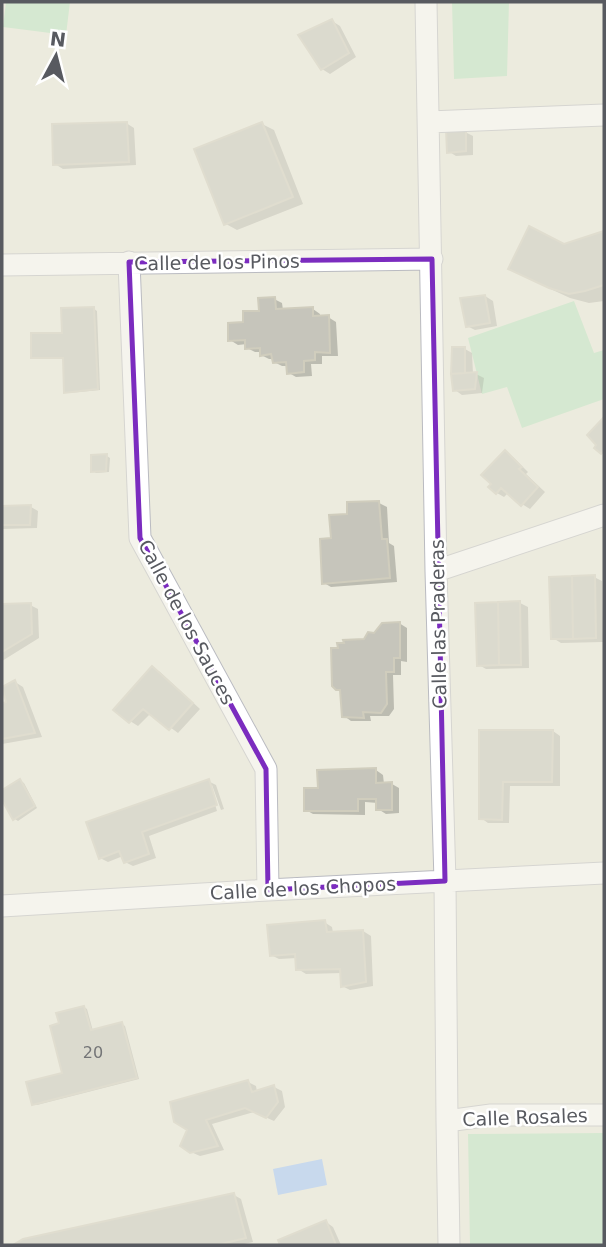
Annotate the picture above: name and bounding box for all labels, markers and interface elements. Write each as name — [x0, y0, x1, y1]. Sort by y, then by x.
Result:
north arrow — [21, 21, 91, 91]
text: N — [49, 27, 67, 51]
street label: Calle de los Pinos — [134, 250, 300, 274]
street label: Calle de los Sauces — [134, 536, 240, 708]
street label: Calle las Praderas — [426, 539, 450, 709]
street label: Calle de los Chopos — [209, 872, 397, 904]
house number: 20 — [83, 1043, 103, 1062]
street label: Calle Rosales — [462, 1104, 588, 1130]

